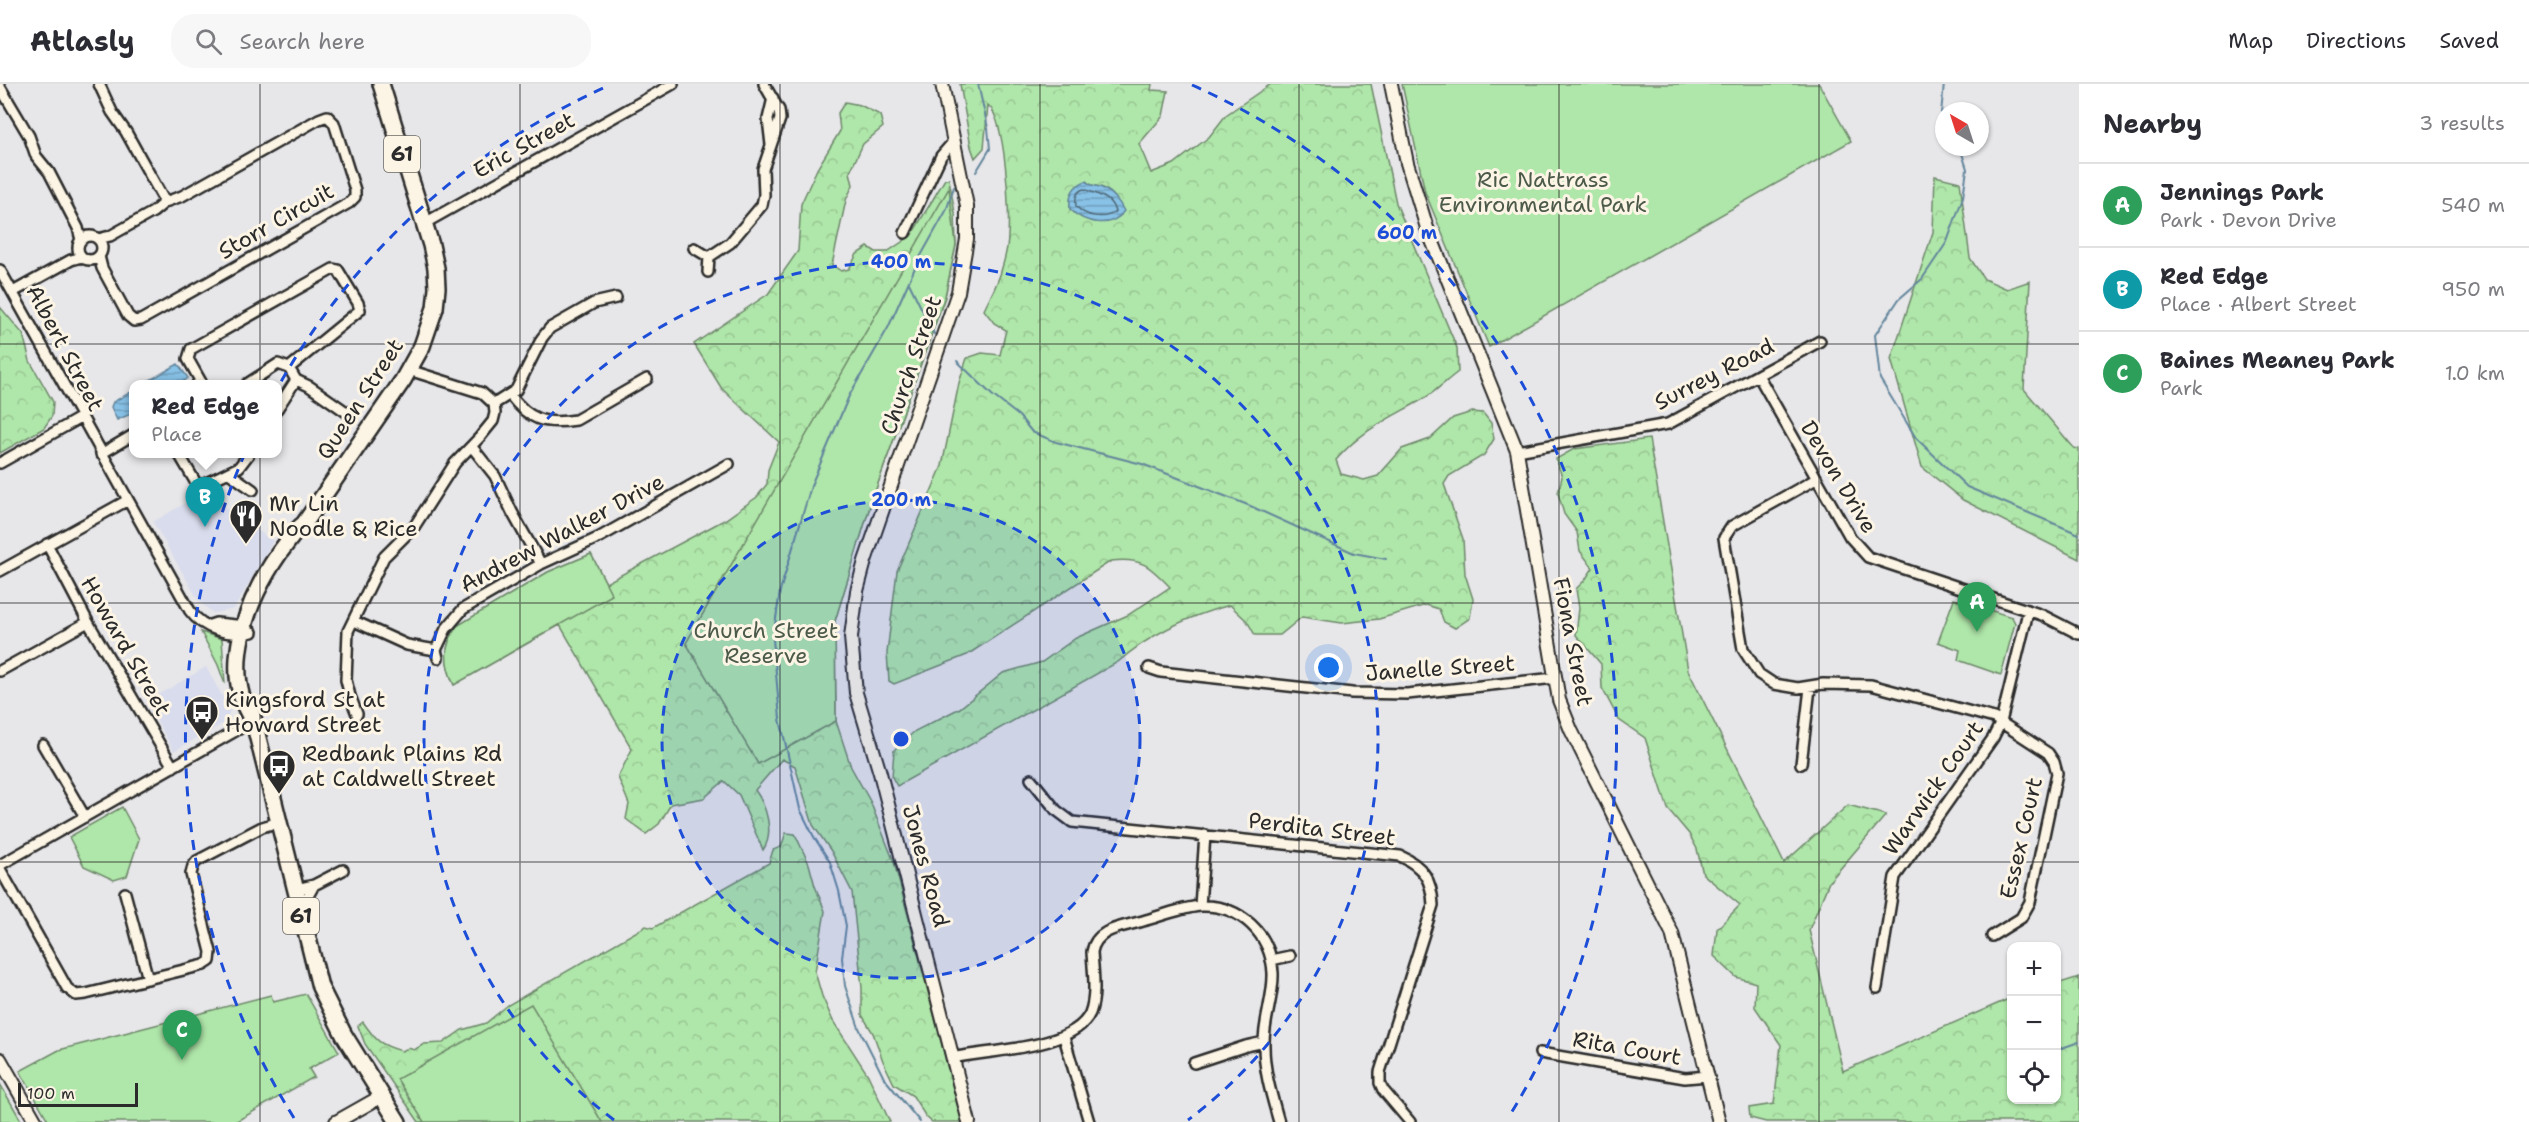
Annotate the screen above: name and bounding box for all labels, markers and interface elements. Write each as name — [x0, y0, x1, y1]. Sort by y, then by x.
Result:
search box — [171, 14, 591, 68]
text: Atlasly — [30, 22, 135, 60]
icon: search — [192, 25, 225, 58]
text: Search here — [240, 27, 365, 56]
text: Map — [2228, 27, 2273, 55]
text: Directions — [2306, 27, 2406, 55]
text: Saved — [2439, 27, 2499, 55]
north arrow — [1935, 102, 1989, 156]
street label: Eric Street — [468, 105, 580, 185]
text: Nearby — [2103, 106, 2202, 141]
text: 3 results — [2419, 110, 2505, 136]
road number: 61 — [384, 136, 420, 172]
park label: Ric Nattrass Environmental Park — [1439, 165, 1647, 219]
street label: Storr Circuit — [213, 176, 339, 266]
text: Jennings Park — [2160, 178, 2324, 207]
text: A — [2115, 192, 2130, 218]
text: 540 m — [2441, 192, 2505, 218]
text: Park · Devon Drive — [2160, 207, 2337, 233]
text: 600 m — [1377, 221, 1438, 245]
text: 400 m — [871, 250, 932, 274]
text: Red Edge — [2160, 262, 2268, 291]
text: B — [2116, 276, 2129, 302]
text: 950 m — [2441, 276, 2505, 302]
street label: Albert Street — [20, 280, 110, 416]
text: Place · Albert Street — [2160, 291, 2357, 317]
street label: Church Street — [874, 292, 948, 438]
street label: Surrey Road — [1649, 331, 1779, 417]
street label: Queen Street — [310, 333, 410, 465]
text: Baines Meaney Park — [2160, 346, 2395, 375]
text: C — [2116, 360, 2129, 386]
text: 1.0 km — [2445, 360, 2505, 386]
text: Park — [2160, 375, 2203, 401]
popup — [129, 380, 282, 458]
text: Red Edge — [151, 392, 260, 421]
street label: Devon Drive — [1794, 415, 1884, 539]
text: Place — [151, 421, 202, 447]
street label: Andrew Walker Drive — [455, 467, 669, 599]
pin: B — [186, 478, 224, 527]
text: 200 m — [871, 488, 932, 512]
place label: Mr Lin Noodle & Rice — [269, 489, 418, 543]
restaurant icon: Mr Lin Noodle & Rice — [228, 498, 264, 545]
street label: Howard Street — [74, 571, 178, 721]
street label: Fiona Street — [1546, 575, 1600, 709]
pin: A — [1958, 582, 1996, 632]
park label: Church Street Reserve — [694, 616, 838, 670]
street label: Janelle Street — [1364, 648, 1516, 688]
your location — [1314, 653, 1343, 682]
place label: Kingsford St at Howard Street — [225, 685, 386, 739]
bus stop icon: Kingsford St at Howard Street — [184, 694, 220, 741]
street label: Warwick Court — [1876, 715, 1990, 861]
centre of rings — [891, 729, 911, 749]
place label: Redbank Plains Rd at Caldwell Street — [302, 739, 502, 793]
bus stop icon: Redbank Plains Rd at Caldwell Street — [261, 748, 297, 795]
street label: Essex Court — [1993, 774, 2049, 902]
street label: Jones Road — [896, 802, 956, 930]
street label: Perdita Street — [1247, 806, 1397, 852]
road number: 61 — [283, 898, 319, 934]
map controls — [2007, 942, 2061, 1104]
button: + — [2007, 942, 2061, 996]
button: − — [2007, 996, 2061, 1050]
pin: C — [162, 1010, 201, 1060]
street label: Rita Court — [1571, 1024, 1683, 1072]
button: locate — [2007, 1050, 2061, 1104]
scale bar — [18, 1080, 138, 1108]
text: 100 m — [27, 1083, 75, 1104]

